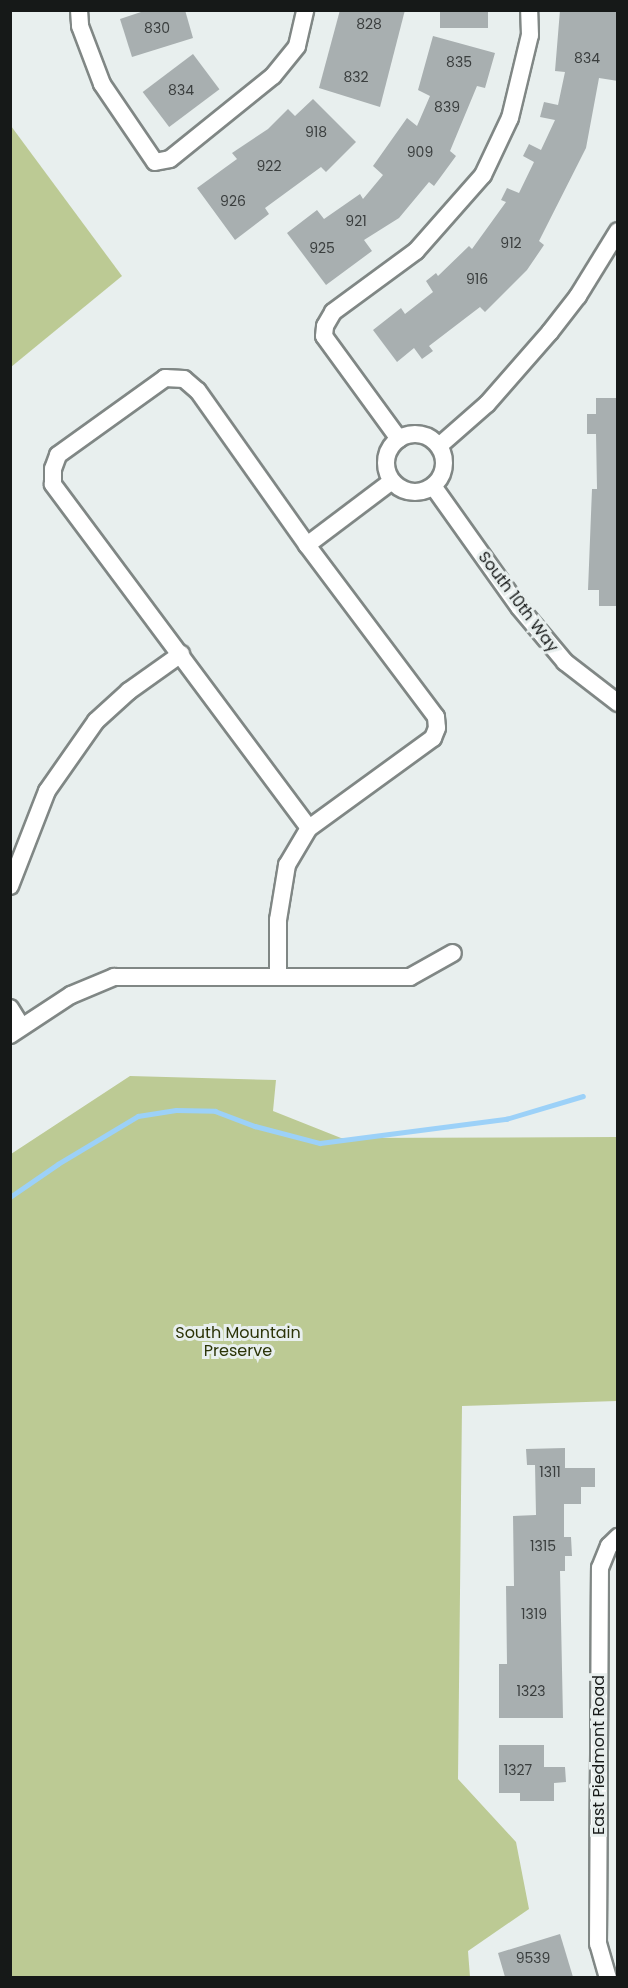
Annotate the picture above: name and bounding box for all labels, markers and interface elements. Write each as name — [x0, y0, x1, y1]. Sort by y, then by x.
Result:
house number: 828 — [356, 16, 382, 32]
house number: 830 — [144, 20, 170, 36]
house number: 834 — [574, 50, 600, 66]
house number: 835 — [446, 54, 472, 70]
house number: 832 — [343, 69, 369, 85]
house number: 834 — [168, 82, 194, 98]
house number: 839 — [434, 99, 460, 115]
house number: 918 — [305, 124, 327, 140]
house number: 909 — [407, 144, 433, 160]
house number: 922 — [257, 158, 281, 174]
house number: 926 — [220, 193, 246, 209]
house number: 921 — [345, 213, 367, 229]
house number: 912 — [500, 235, 522, 251]
house number: 925 — [309, 240, 335, 256]
house number: 916 — [466, 271, 488, 287]
street label: South 10th Way — [474, 548, 562, 656]
park label: South Mountain Preserve — [175, 1323, 301, 1361]
house number: 1311 — [539, 1464, 561, 1480]
house number: 1315 — [530, 1538, 556, 1554]
house number: 1319 — [521, 1606, 547, 1622]
street label: East Piedmont Road — [589, 1675, 609, 1835]
house number: 1323 — [516, 1683, 546, 1699]
house number: 1327 — [504, 1762, 532, 1778]
house number: 9539 — [516, 1950, 550, 1966]

